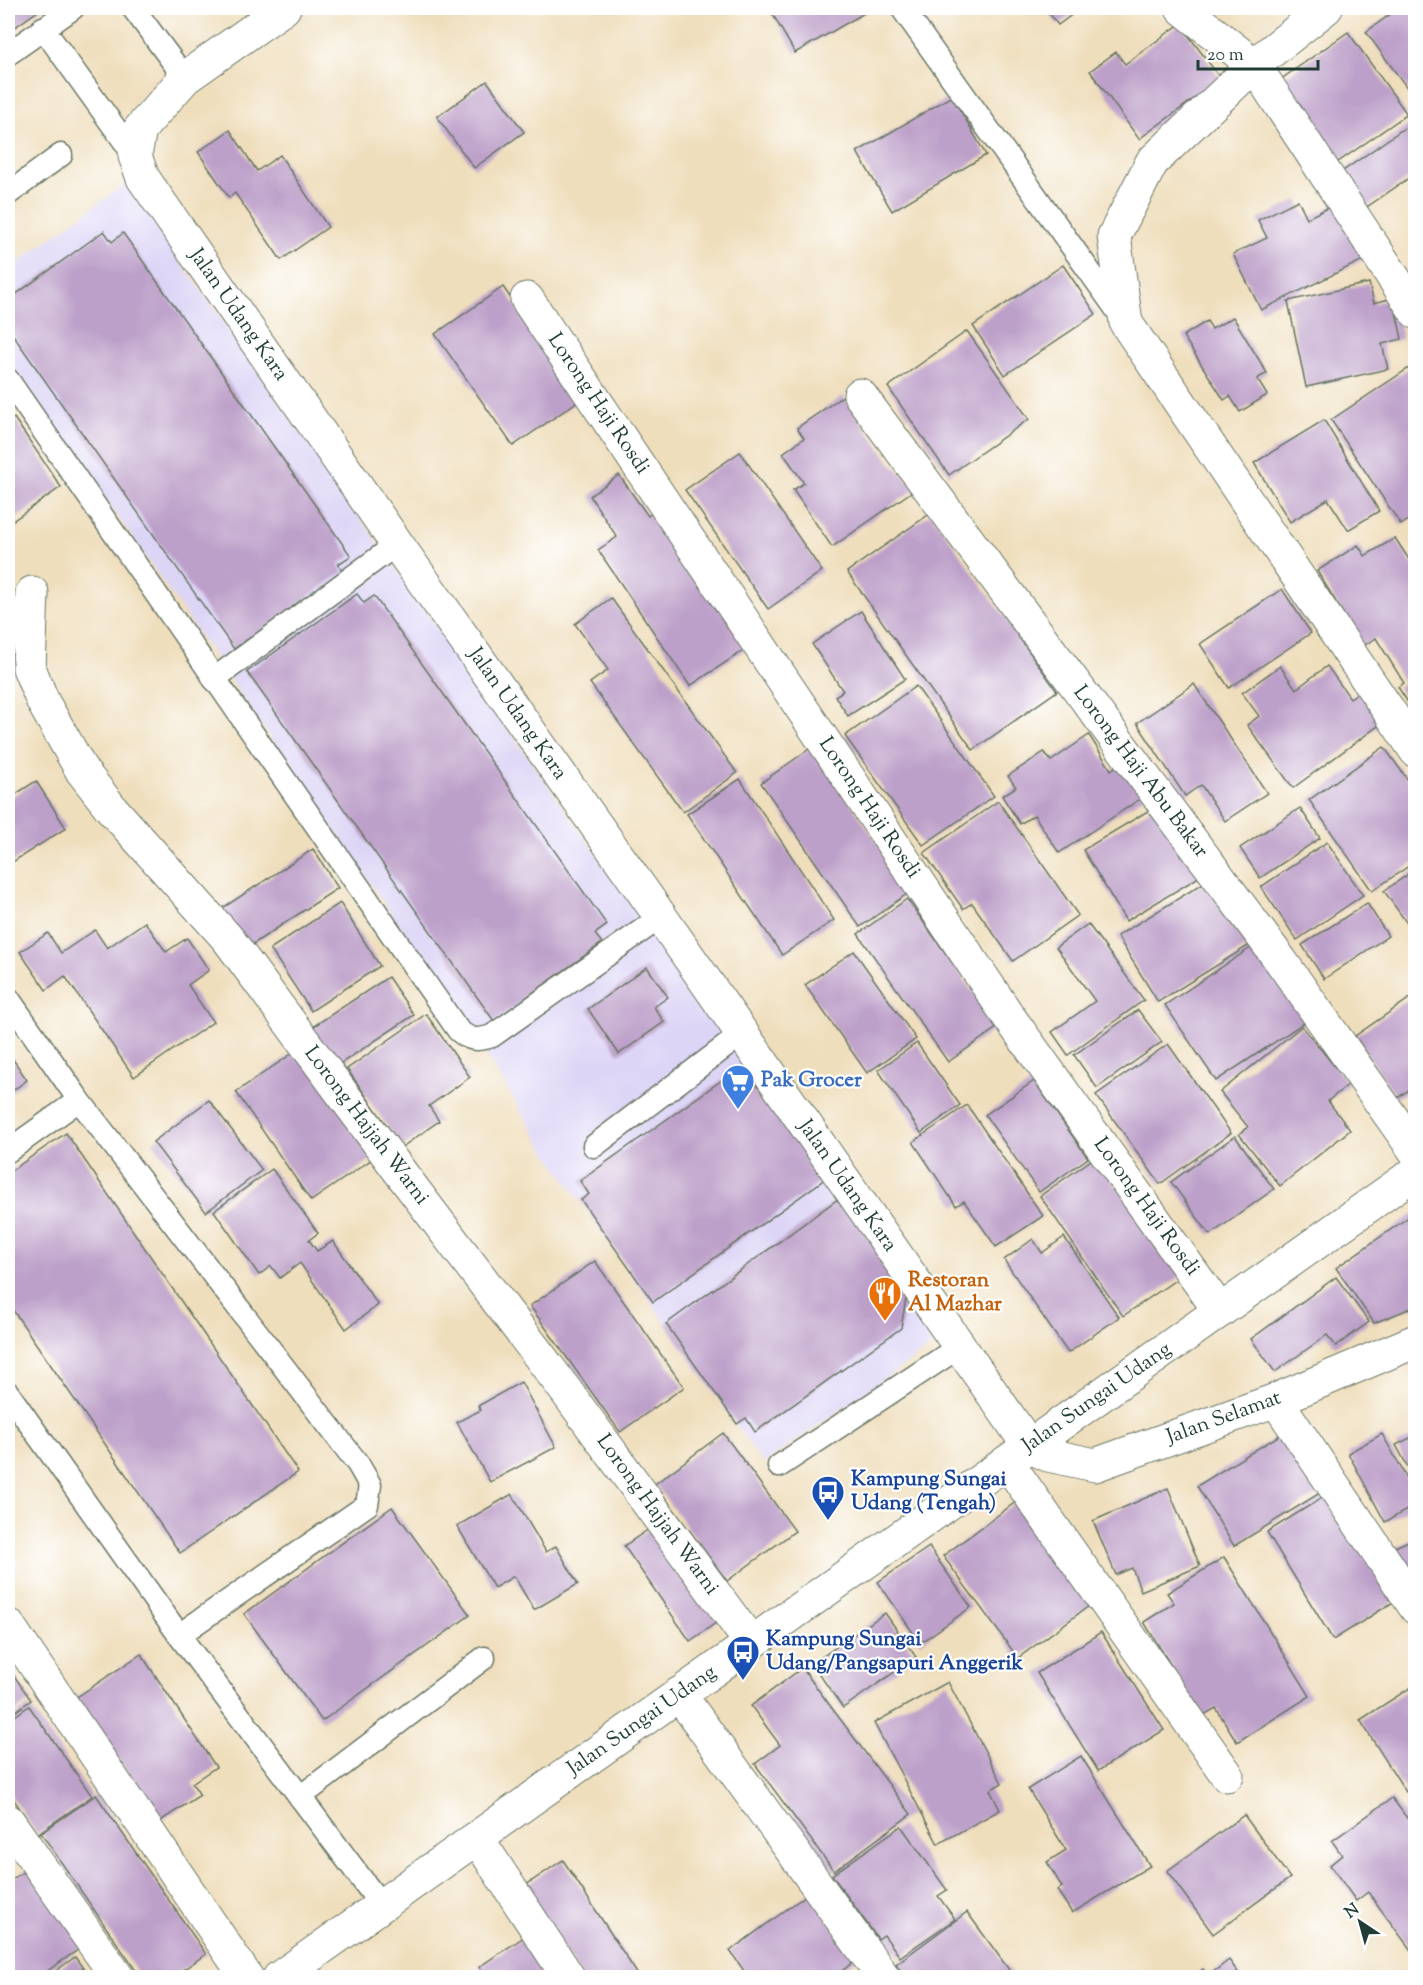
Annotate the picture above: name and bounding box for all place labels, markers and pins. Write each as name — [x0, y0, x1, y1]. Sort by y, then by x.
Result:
supermarket icon: Pak Grocer — [720, 1063, 756, 1110]
place label: Pak Grocer — [761, 1066, 862, 1096]
place label: Restoran Al Mazhar — [908, 1266, 1002, 1320]
restaurant icon: Restoran Al Mazhar — [867, 1275, 903, 1322]
place label: Kampung Sungai Udang (Tengah) — [851, 1465, 1006, 1519]
bus stop icon: Kampung Sungai Udang (Tengah) — [810, 1474, 846, 1521]
place label: Kampung Sungai Udang/Pangsapuri Anggerik — [766, 1625, 1024, 1679]
bus stop icon: Kampung Sungai Udang/Pangsapuri Anggerik — [725, 1634, 761, 1681]

